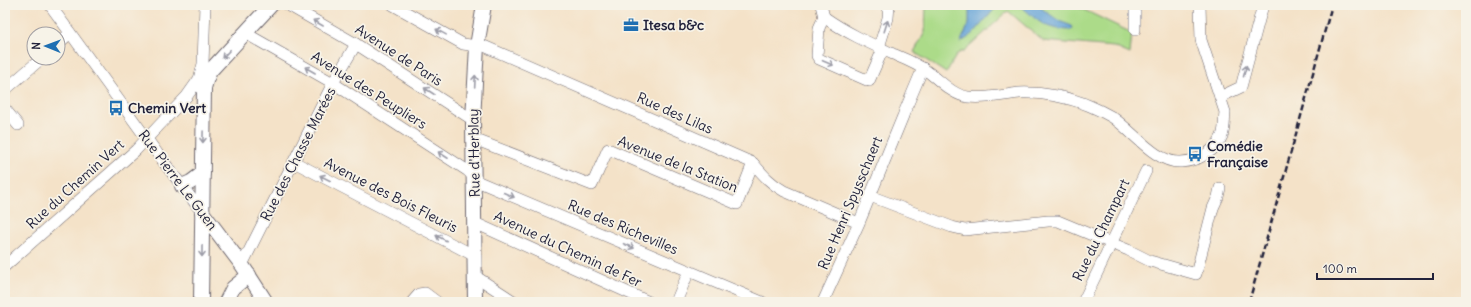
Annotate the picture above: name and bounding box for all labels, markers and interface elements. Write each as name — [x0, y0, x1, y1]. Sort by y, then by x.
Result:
office icon: Itesa b&c — [622, 16, 640, 34]
place label: Itesa b&c — [643, 16, 704, 34]
one-way arrow — [312, 18, 324, 26]
street label: Avenue de Paris — [352, 20, 446, 90]
one-way arrow — [882, 21, 890, 33]
north arrow — [26, 26, 66, 66]
one-way arrow — [436, 28, 448, 35]
text: N — [29, 42, 43, 50]
street label: Avenue des Peupliers — [308, 47, 430, 133]
one-way arrow — [221, 49, 231, 59]
one-way arrow — [821, 59, 833, 67]
one-way arrow — [304, 65, 316, 73]
one-way arrow — [1242, 65, 1249, 78]
one-way arrow — [471, 75, 478, 88]
street label: Rue des Chasse Marées — [256, 84, 340, 224]
one-way arrow — [423, 87, 435, 95]
street label: Rue des Lilas — [634, 88, 716, 138]
bus stop icon: Chemin Vert — [107, 99, 125, 117]
place label: Chemin Vert — [128, 99, 206, 117]
street label: Rue d'Herblay — [464, 109, 484, 197]
street label: Rue Pierre Le Guen — [134, 126, 222, 234]
one-way arrow — [199, 130, 207, 143]
street label: Avenue de la Station — [615, 132, 741, 196]
street label: Rue Henri Spysschaert — [814, 133, 886, 272]
street label: Rue du Chemin Vert — [22, 135, 128, 233]
place label: Comédie Française — [1207, 137, 1269, 171]
bus stop icon: Comédie Française — [1186, 145, 1204, 163]
one-way arrow — [437, 150, 449, 158]
street label: Avenue des Bois Fleuris — [321, 153, 461, 237]
one-way arrow — [319, 174, 331, 181]
street label: Rue du Champart — [1068, 176, 1134, 284]
one-way arrow — [503, 192, 515, 199]
street label: Rue des Richevilles — [565, 196, 681, 258]
street label: Avenue du Chemin de Fer — [491, 207, 645, 291]
one-way arrow — [435, 234, 447, 241]
one-way arrow — [622, 243, 634, 250]
one-way arrow — [198, 244, 206, 257]
scale bar — [1317, 255, 1433, 281]
text: 100 m — [1323, 261, 1357, 276]

